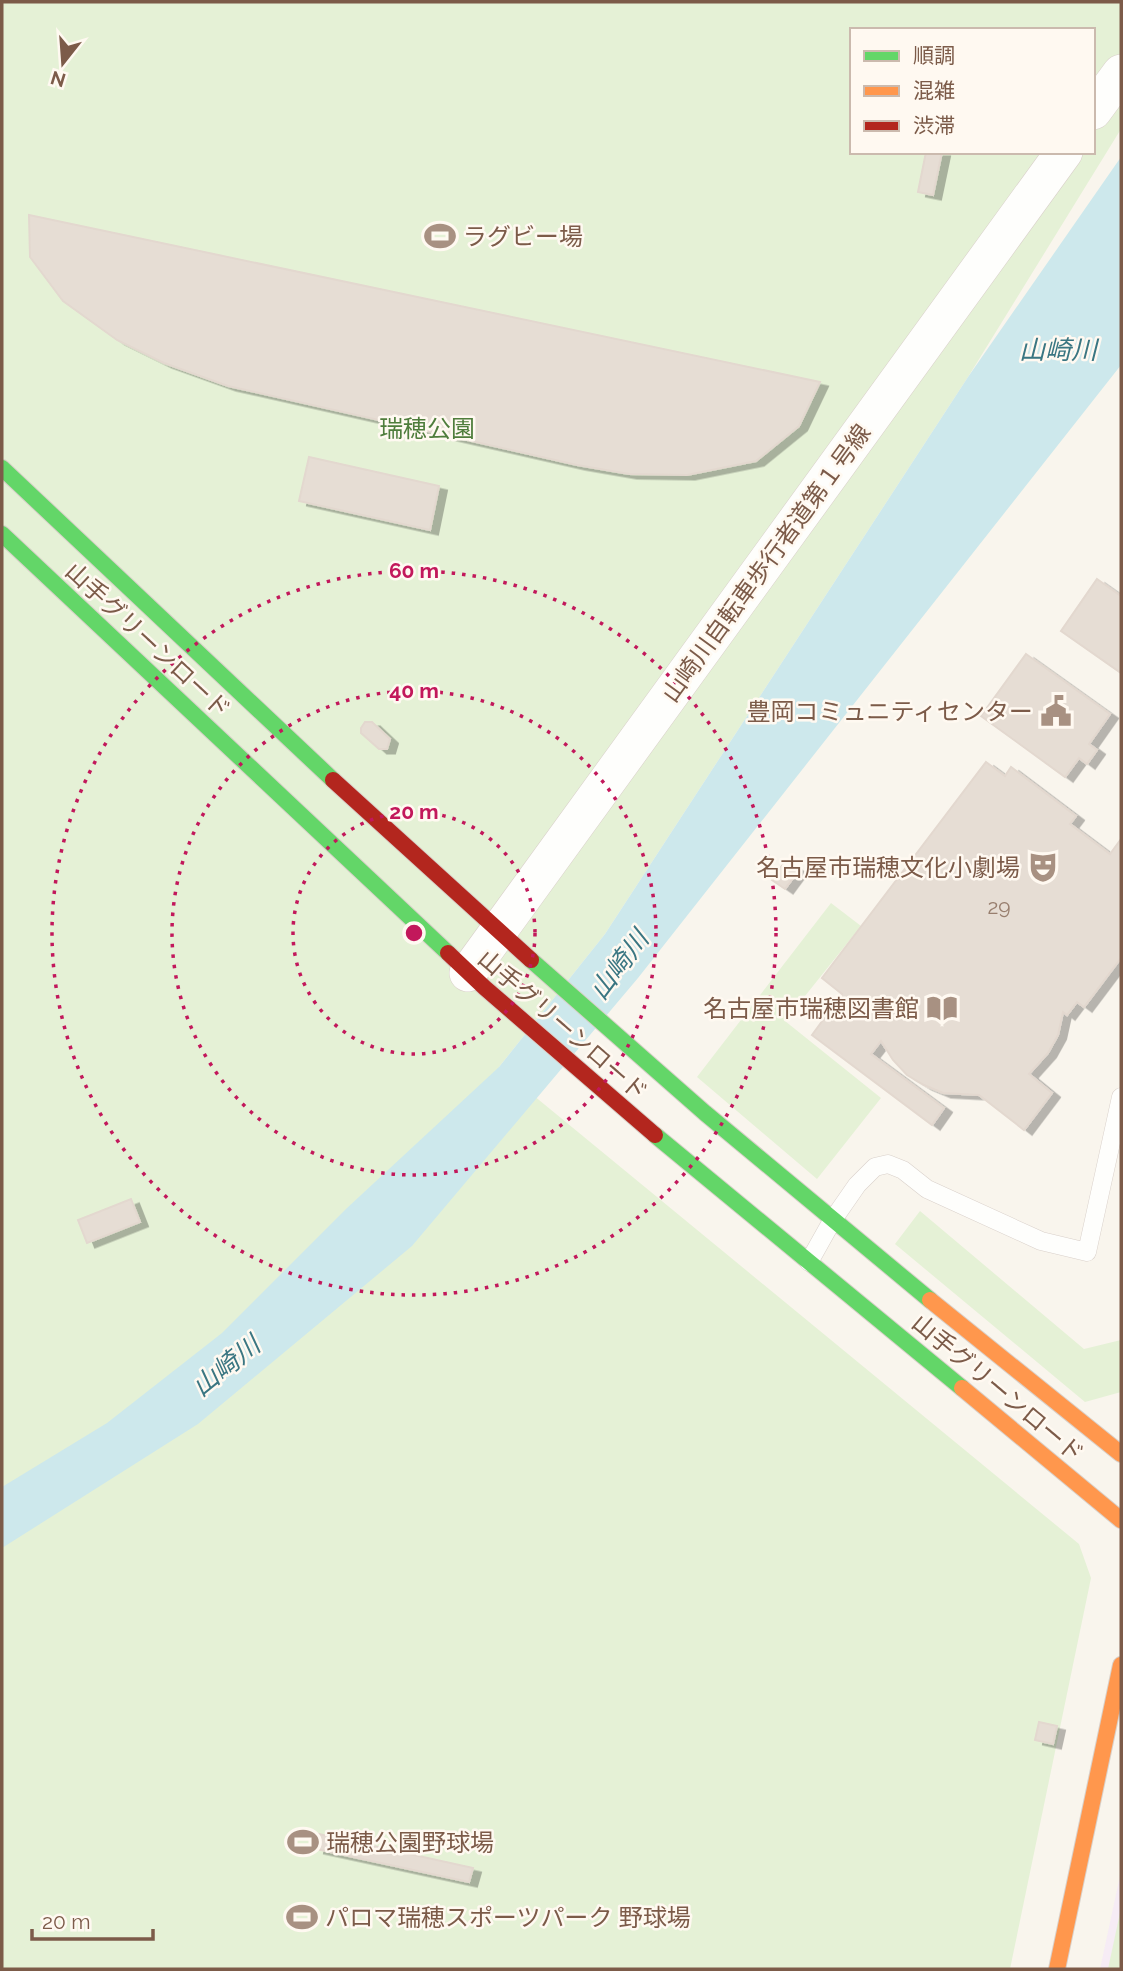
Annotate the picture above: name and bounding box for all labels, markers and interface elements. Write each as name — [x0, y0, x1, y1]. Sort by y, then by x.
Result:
north arrow — [28, 28, 98, 98]
legend — [850, 28, 1095, 154]
text: 順調 — [913, 43, 955, 68]
text: N — [48, 67, 68, 92]
text: 混雑 — [913, 78, 955, 103]
text: 渋滞 — [913, 113, 955, 138]
sports icon: ラグビー場 — [423, 219, 457, 253]
place label: ラグビー場 — [463, 222, 583, 251]
water label: 山崎川 — [1019, 335, 1100, 365]
park label: 瑞穂公園 — [379, 414, 475, 443]
street label: 山崎川自転車歩行者道第１号線 — [656, 419, 876, 707]
street label: 山手グリーンロード — [60, 556, 236, 724]
text: 60 m — [389, 558, 439, 583]
text: 40 m — [389, 678, 439, 703]
public building icon: 豊岡コミュニティセンター — [1039, 694, 1073, 728]
place label: 豊岡コミュニティセンター — [746, 697, 1033, 726]
text: 20 m — [389, 799, 439, 824]
theatre icon: 名古屋市瑞穂文化小劇場 — [1026, 850, 1060, 884]
place label: 名古屋市瑞穂文化小劇場 — [756, 853, 1020, 882]
house number: 29 — [987, 894, 1011, 919]
centre of rings — [402, 921, 426, 945]
water label: 山崎川 — [584, 922, 656, 1005]
street label: 山手グリーンロード — [472, 944, 654, 1106]
library icon: 名古屋市瑞穂図書館 — [925, 991, 959, 1025]
place label: 名古屋市瑞穂図書館 — [703, 994, 919, 1023]
street label: 山手グリーンロード — [906, 1308, 1090, 1468]
water label: 山崎川 — [186, 1328, 268, 1402]
sports icon: 瑞穂公園野球場 — [286, 1825, 320, 1859]
place label: 瑞穂公園野球場 — [326, 1828, 494, 1857]
scale bar — [32, 1898, 152, 1942]
sports icon: パロマ瑞穂スポーツパーク 野球場 — [285, 1900, 319, 1934]
place label: パロマ瑞穂スポーツパーク 野球場 — [325, 1903, 691, 1932]
text: 20 m — [42, 1909, 90, 1934]

